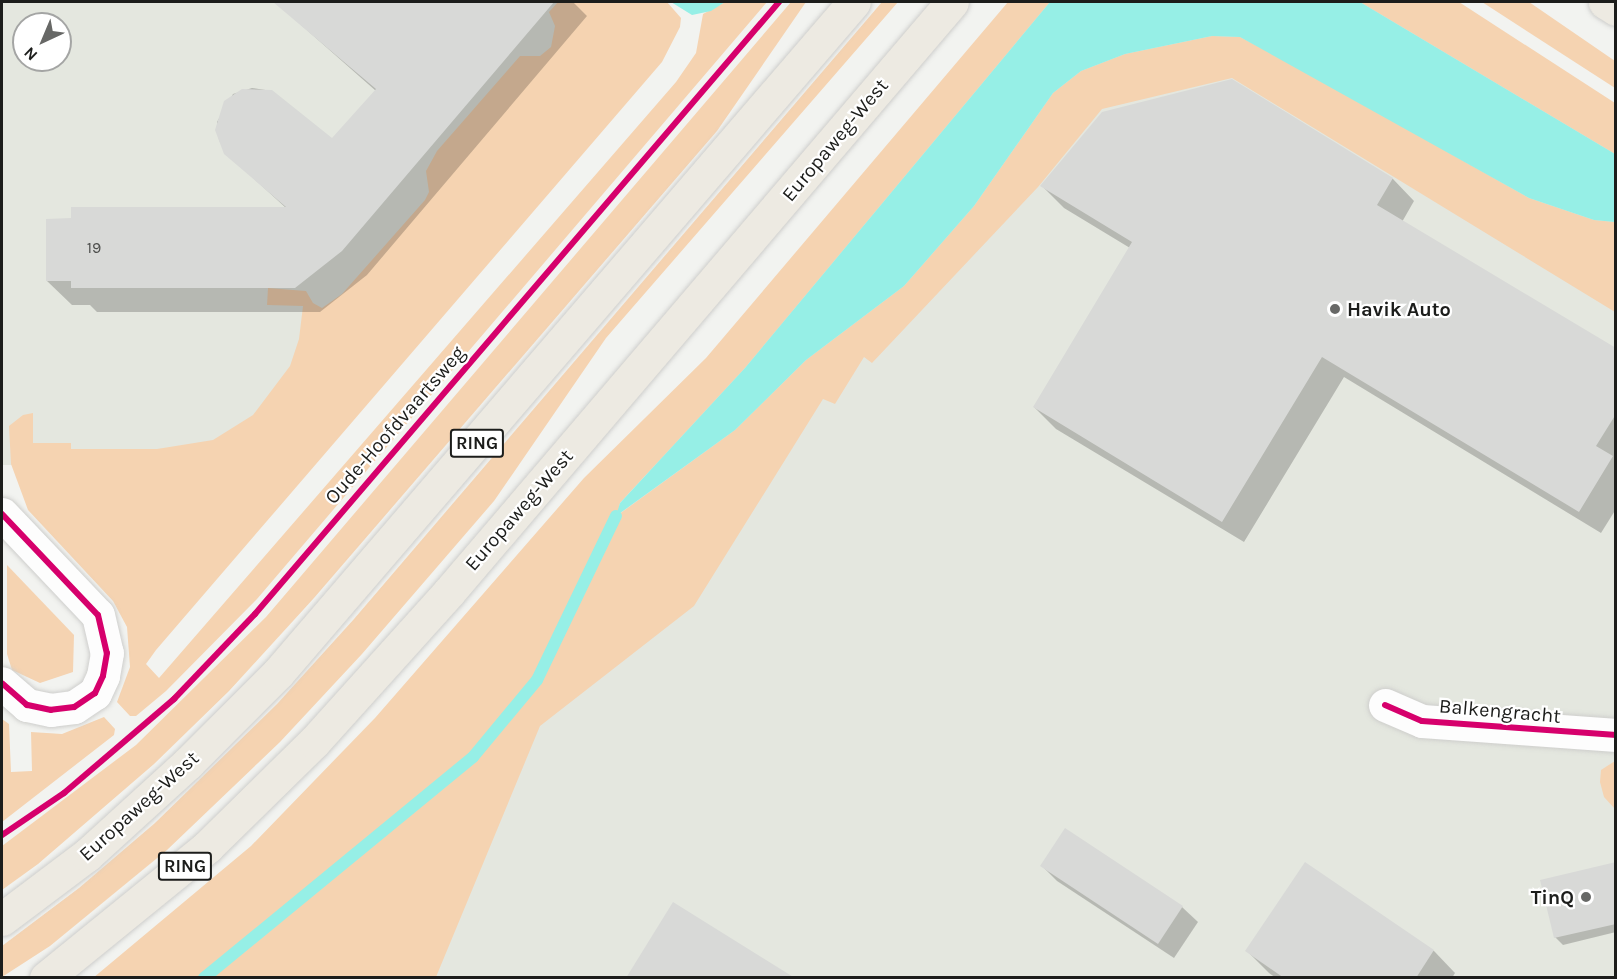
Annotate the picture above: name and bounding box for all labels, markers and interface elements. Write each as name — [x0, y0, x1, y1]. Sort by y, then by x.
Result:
north arrow — [12, 12, 72, 72]
text: N — [20, 43, 41, 65]
street label: Europaweg-West — [777, 74, 893, 206]
house number: 19 — [87, 238, 101, 258]
place label: Havik Auto — [1347, 297, 1451, 321]
marker: Havik Auto — [1328, 302, 1342, 316]
street label: Oude-Hoofdvaartsweg — [320, 341, 470, 509]
road number: RING — [448, 428, 506, 458]
street label: Europaweg-West — [460, 444, 578, 576]
street label: Balkengracht — [1438, 694, 1562, 728]
street label: Europaweg-West — [74, 746, 204, 866]
road number: RING — [156, 851, 213, 881]
place label: TinQ — [1531, 885, 1574, 909]
marker: TinQ — [1579, 890, 1593, 904]

